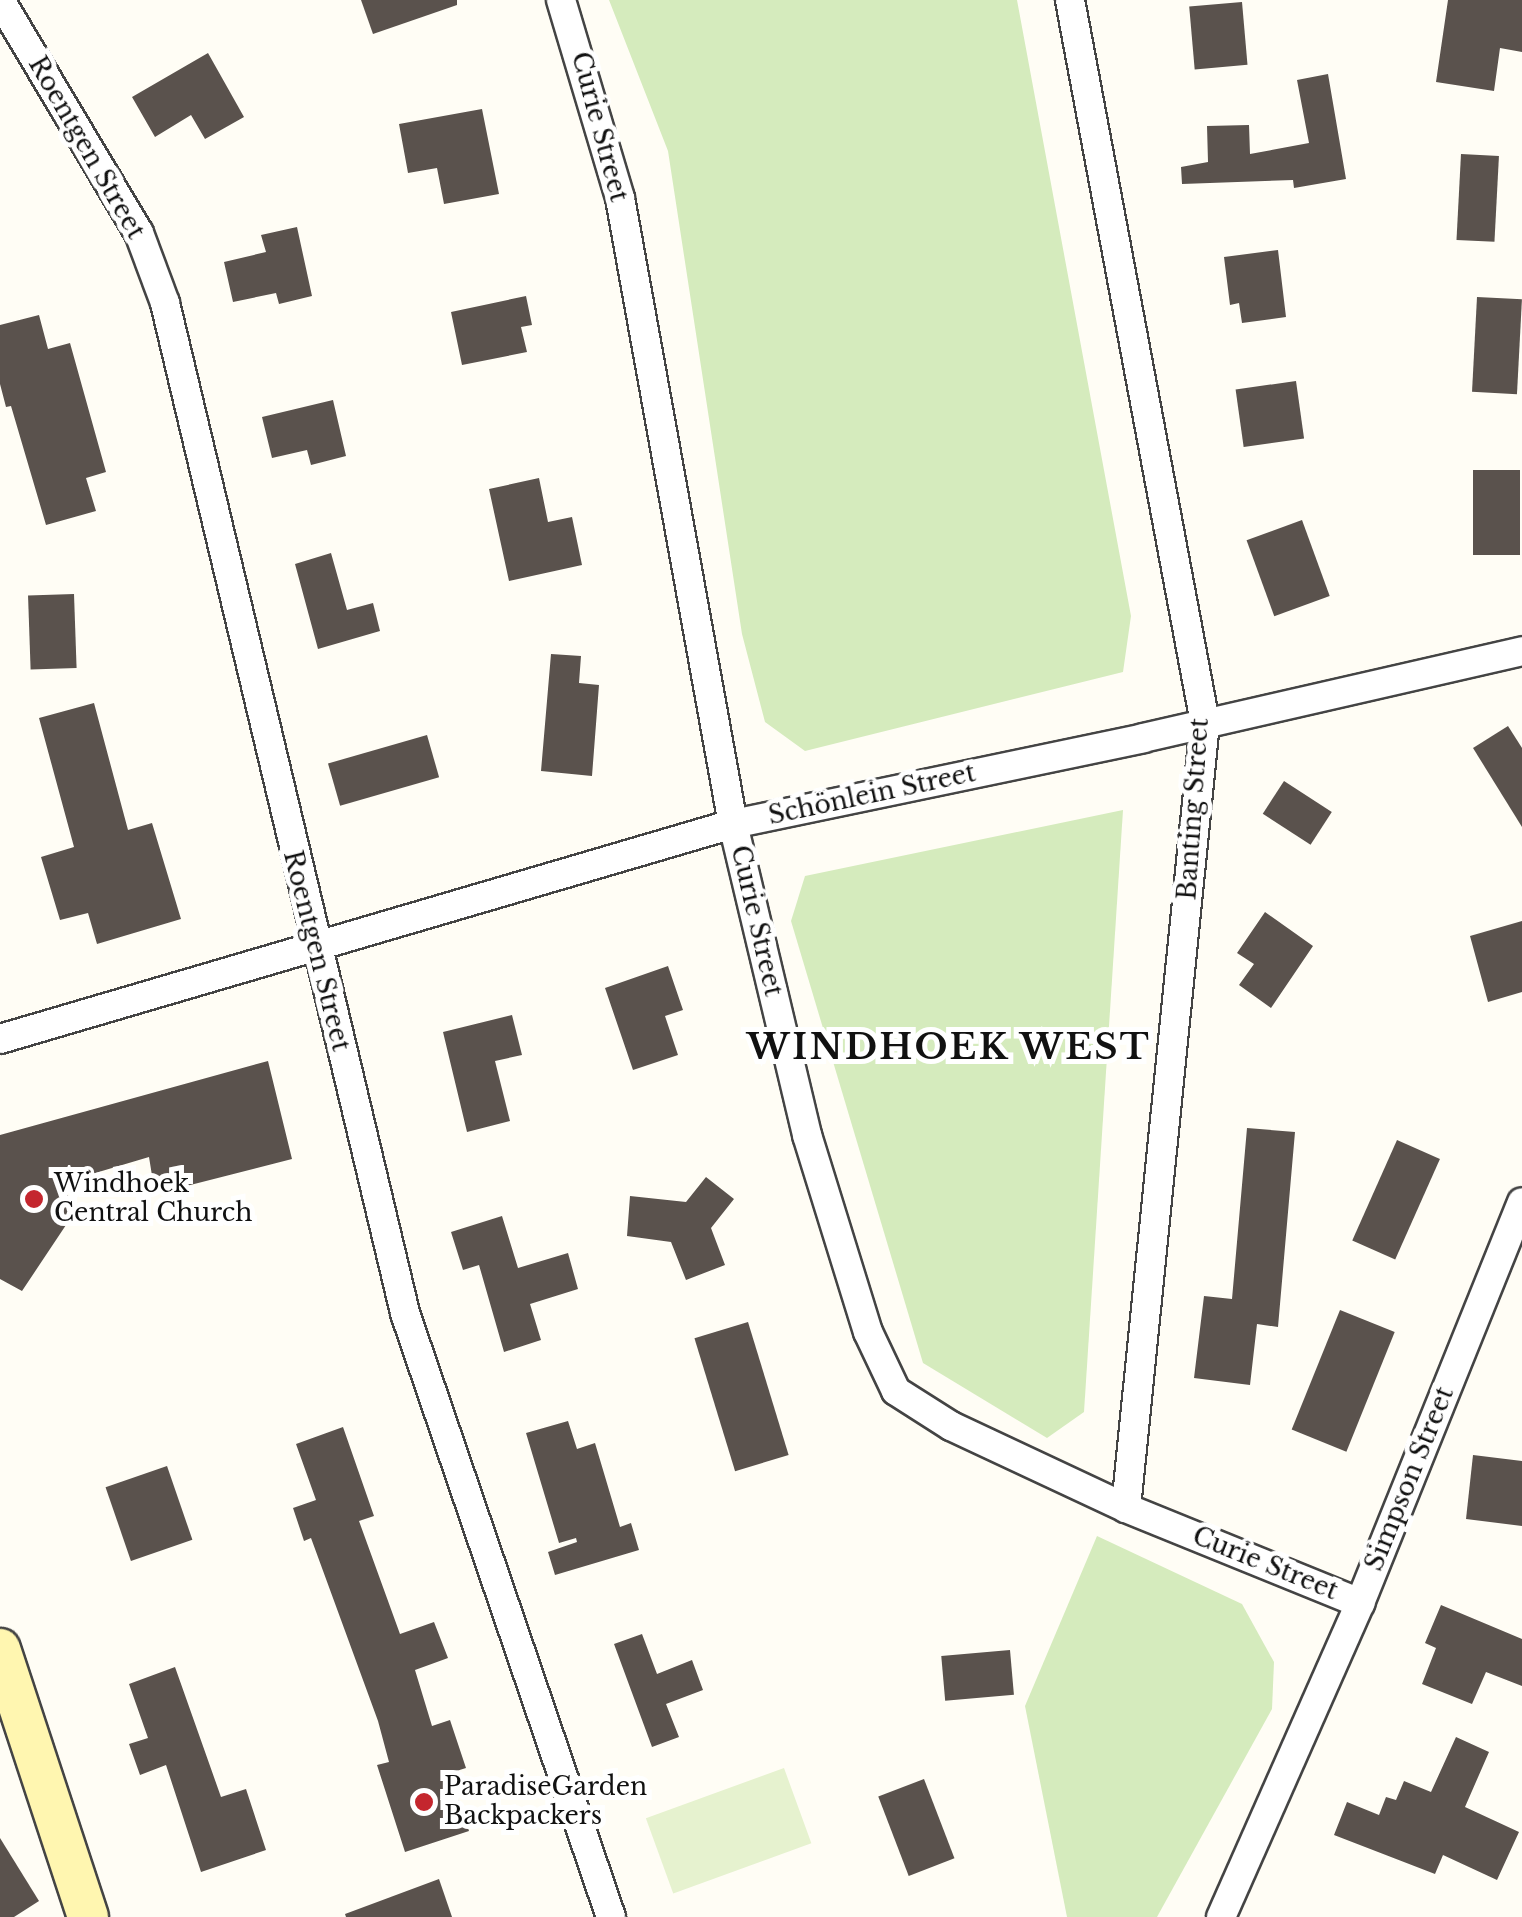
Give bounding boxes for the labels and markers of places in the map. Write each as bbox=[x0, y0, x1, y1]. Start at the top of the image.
place label: Windhoek Central Church bbox=[54, 1170, 252, 1229]
marker: Windhoek Central Church bbox=[23, 1188, 45, 1210]
place label: ParadiseGarden Backpackers bbox=[444, 1773, 647, 1832]
marker: ParadiseGarden Backpackers bbox=[413, 1791, 435, 1813]

